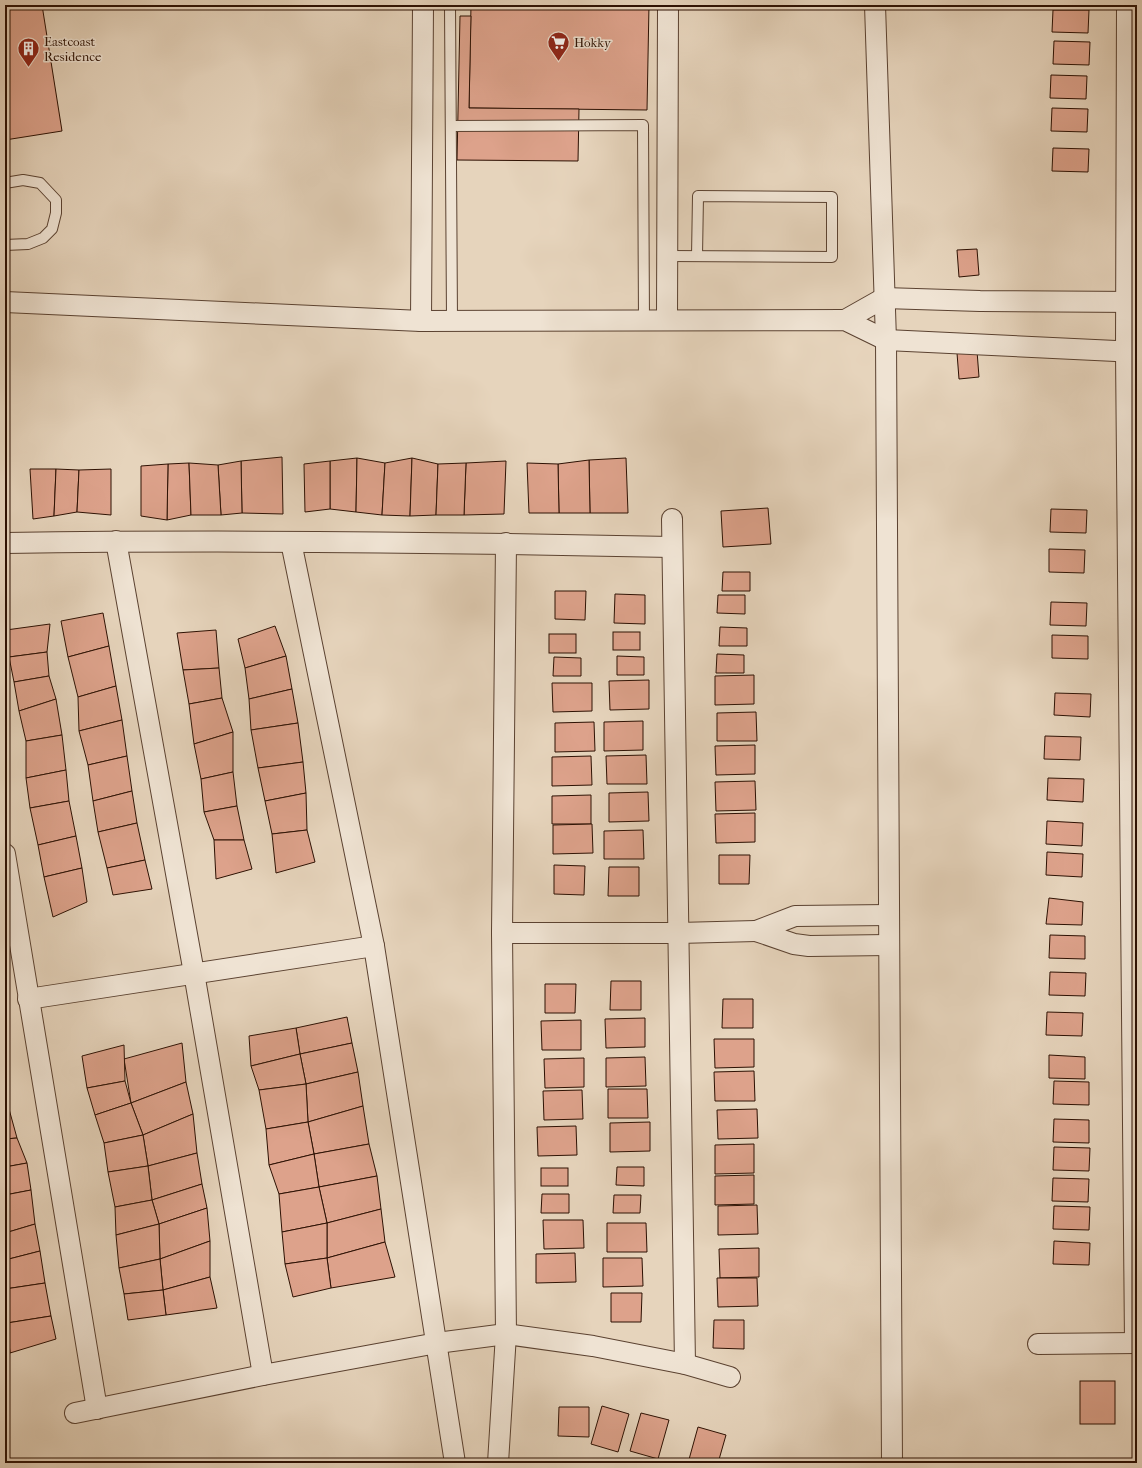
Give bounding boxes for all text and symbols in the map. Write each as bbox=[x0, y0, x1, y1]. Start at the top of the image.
supermarket icon: Hokky bbox=[546, 29, 572, 62]
place label: Eastcoast Residence bbox=[44, 34, 102, 64]
building icon: Eastcoast Residence bbox=[16, 35, 42, 68]
place label: Hokky bbox=[574, 35, 612, 50]

